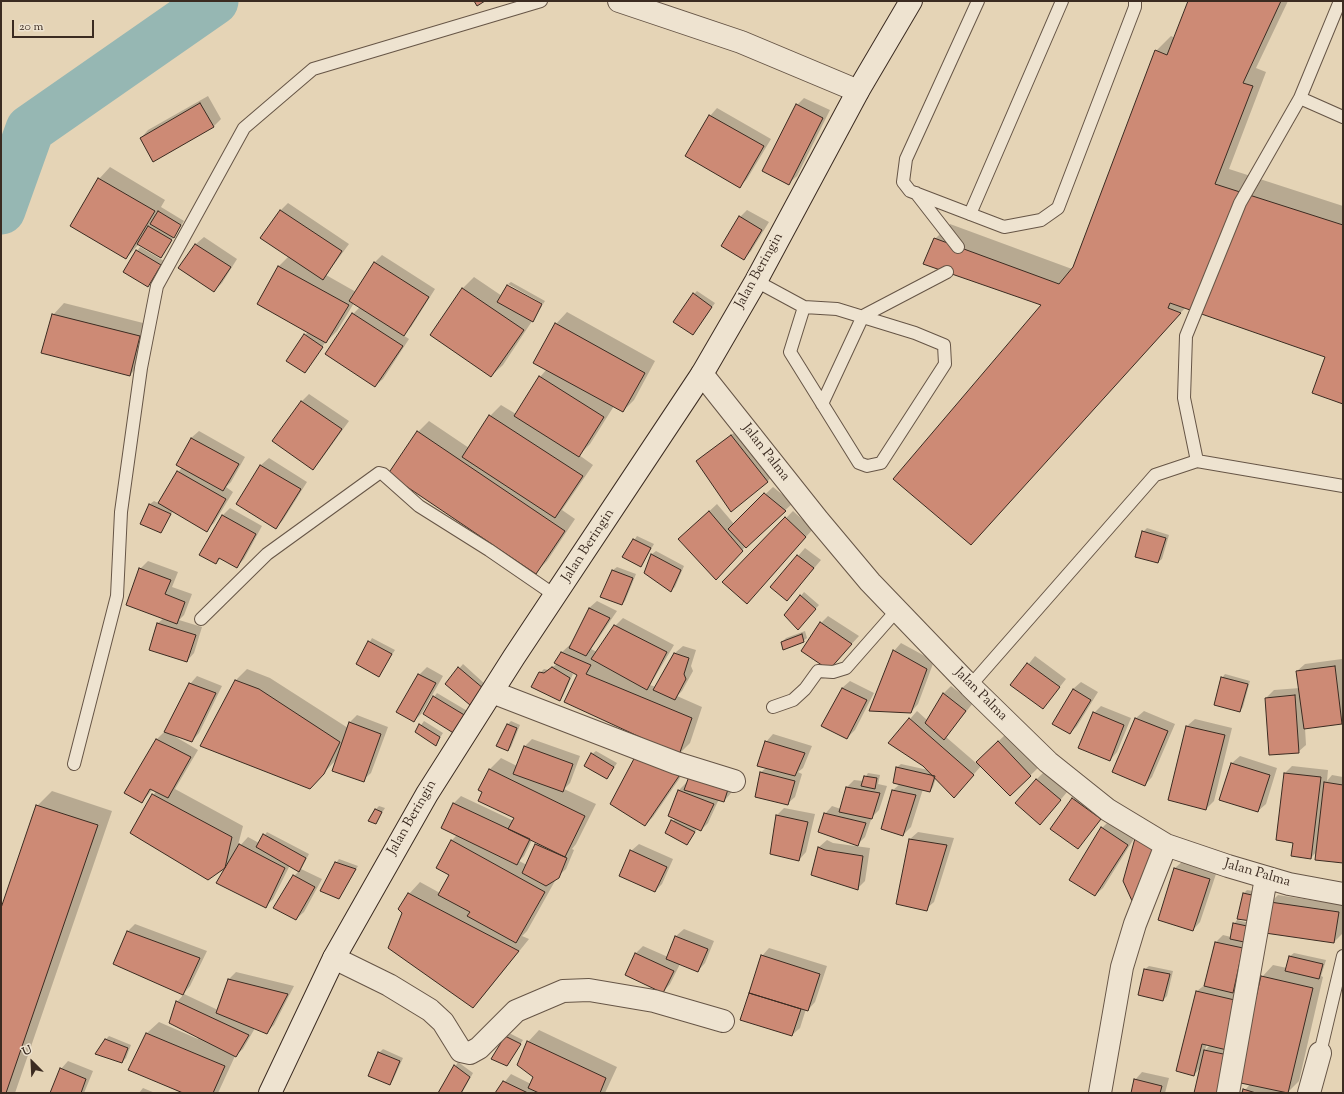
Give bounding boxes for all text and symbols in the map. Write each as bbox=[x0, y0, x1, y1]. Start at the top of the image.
scale bar bbox=[14, 12, 96, 38]
text: 20 m bbox=[19, 18, 43, 36]
street label: Jalan Beringin bbox=[732, 230, 788, 312]
street label: Jalan Palma bbox=[737, 421, 793, 485]
street label: Jalan Beringin bbox=[559, 506, 619, 586]
street label: Jalan Palma bbox=[950, 665, 1010, 725]
street label: Jalan Beringin bbox=[385, 777, 441, 859]
street label: Jalan Palma bbox=[1222, 857, 1292, 891]
north arrow bbox=[12, 1042, 52, 1082]
text: U bbox=[20, 1042, 34, 1060]

